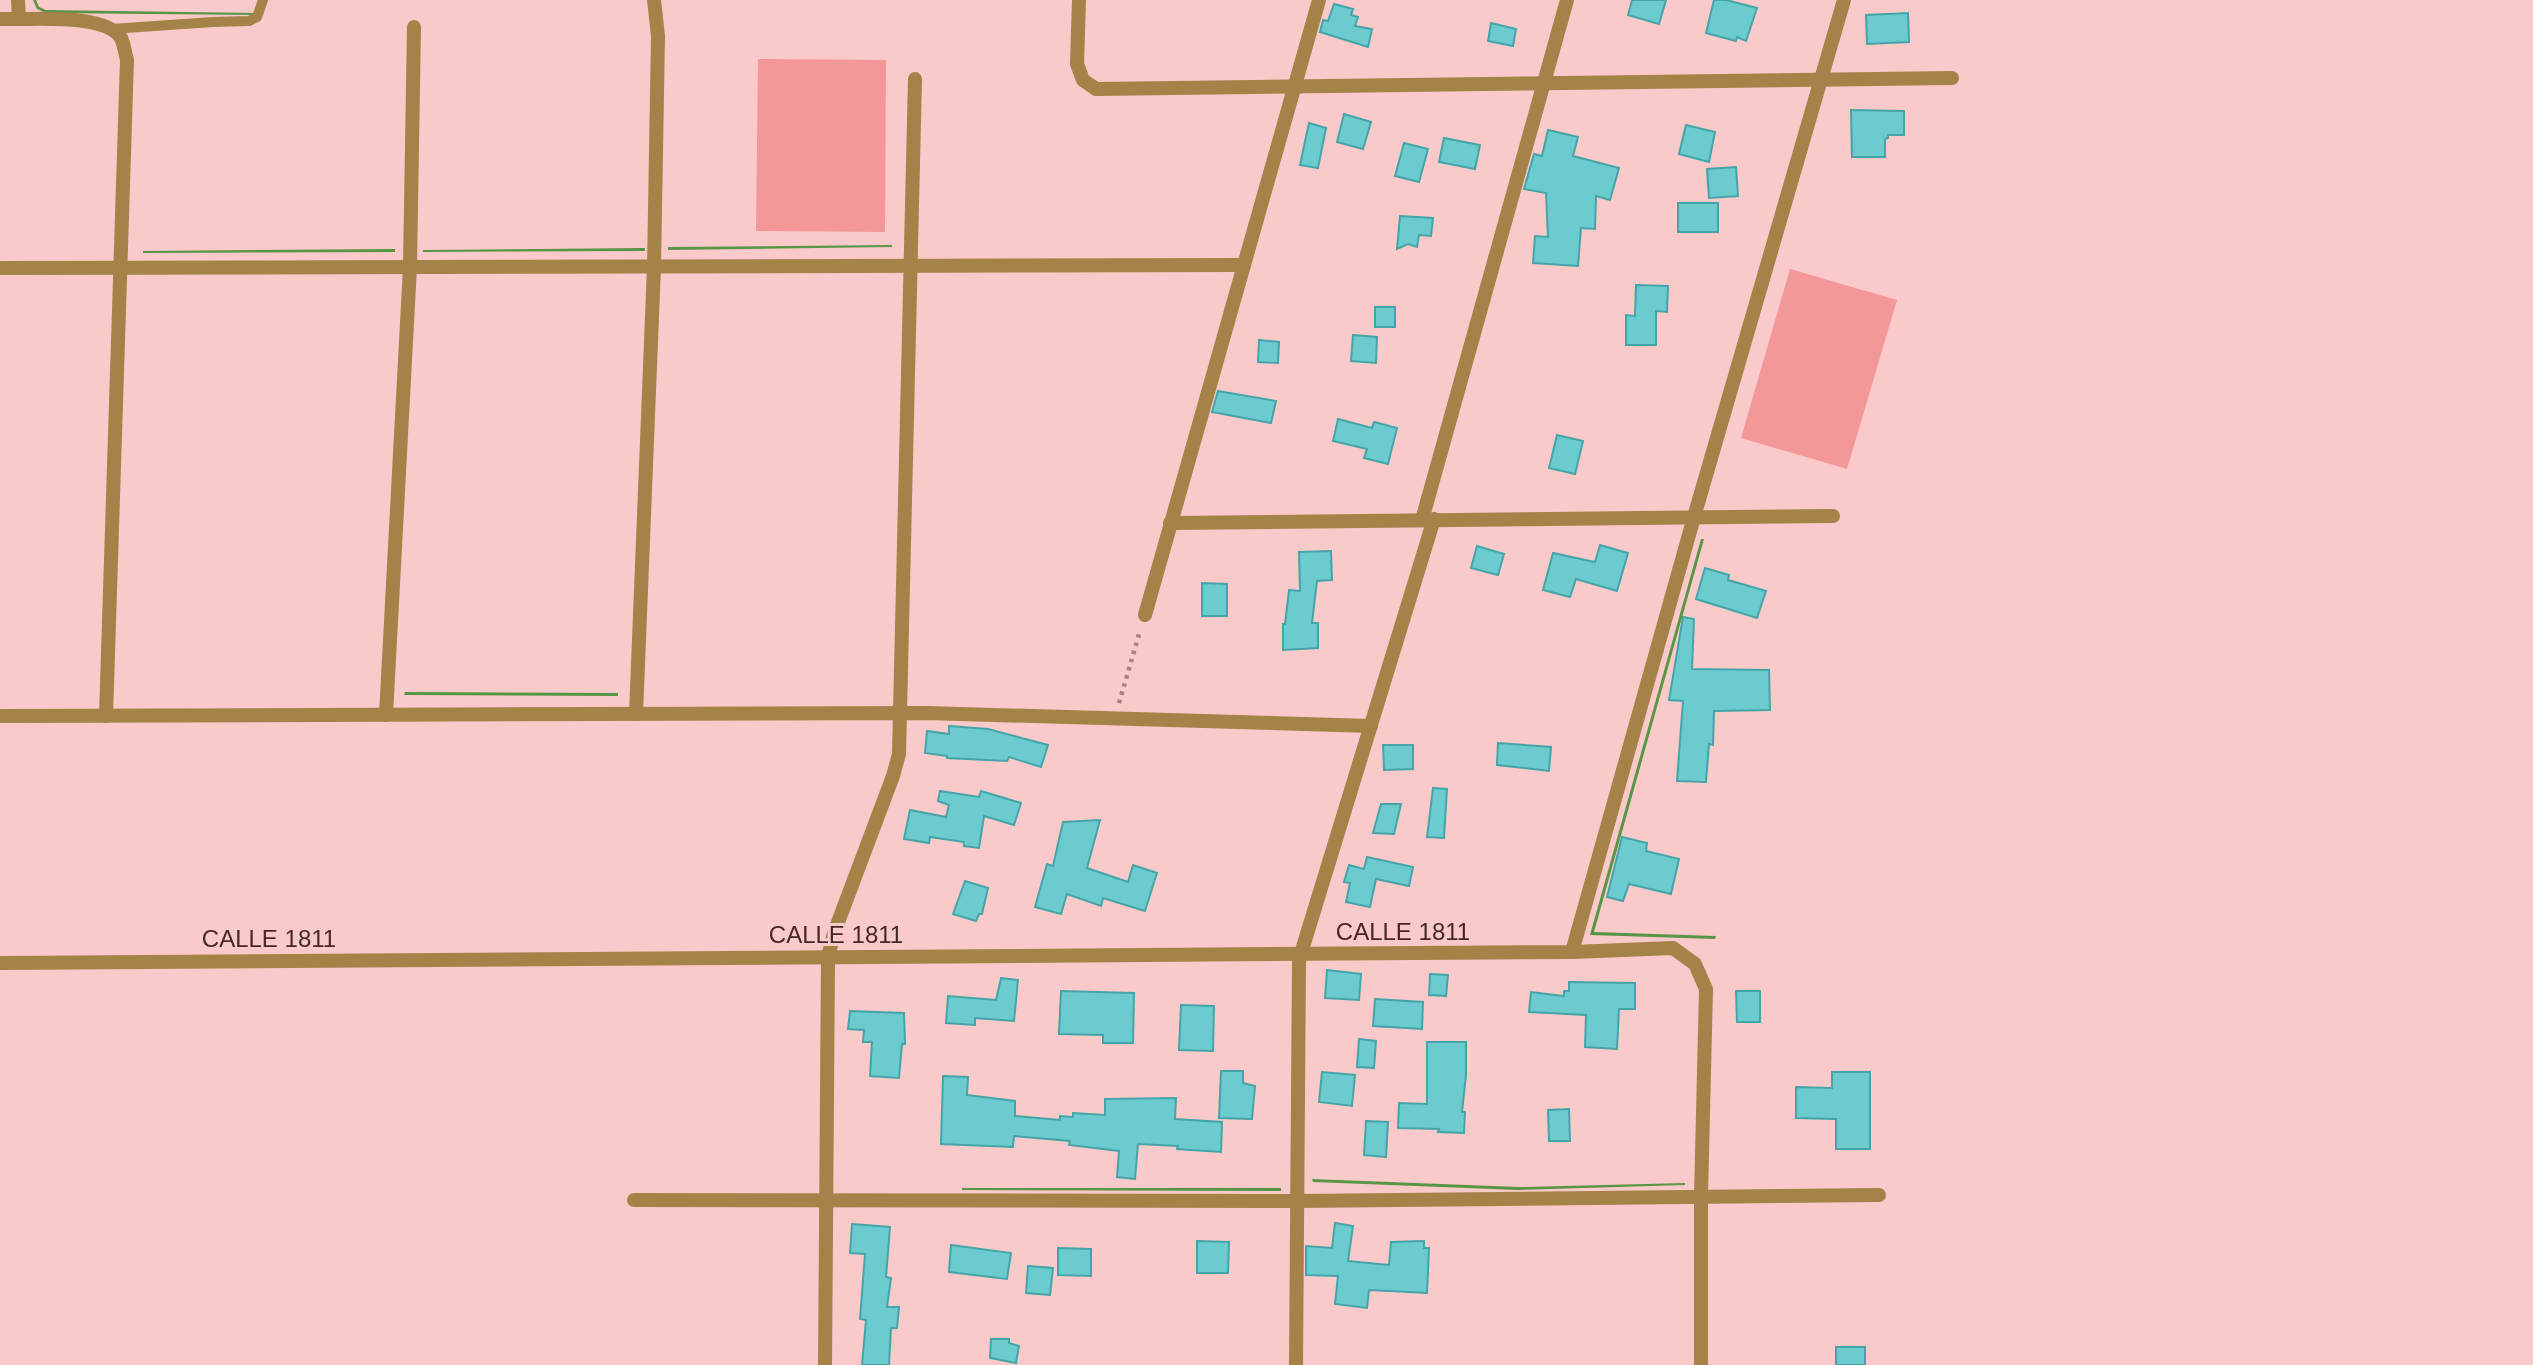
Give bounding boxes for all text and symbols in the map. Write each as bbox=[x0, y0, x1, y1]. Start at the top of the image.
street label: CALLE 1811 bbox=[1336, 918, 1470, 945]
street label: CALLE 1811 bbox=[769, 921, 903, 948]
street label: CALLE 1811 bbox=[202, 925, 336, 952]

